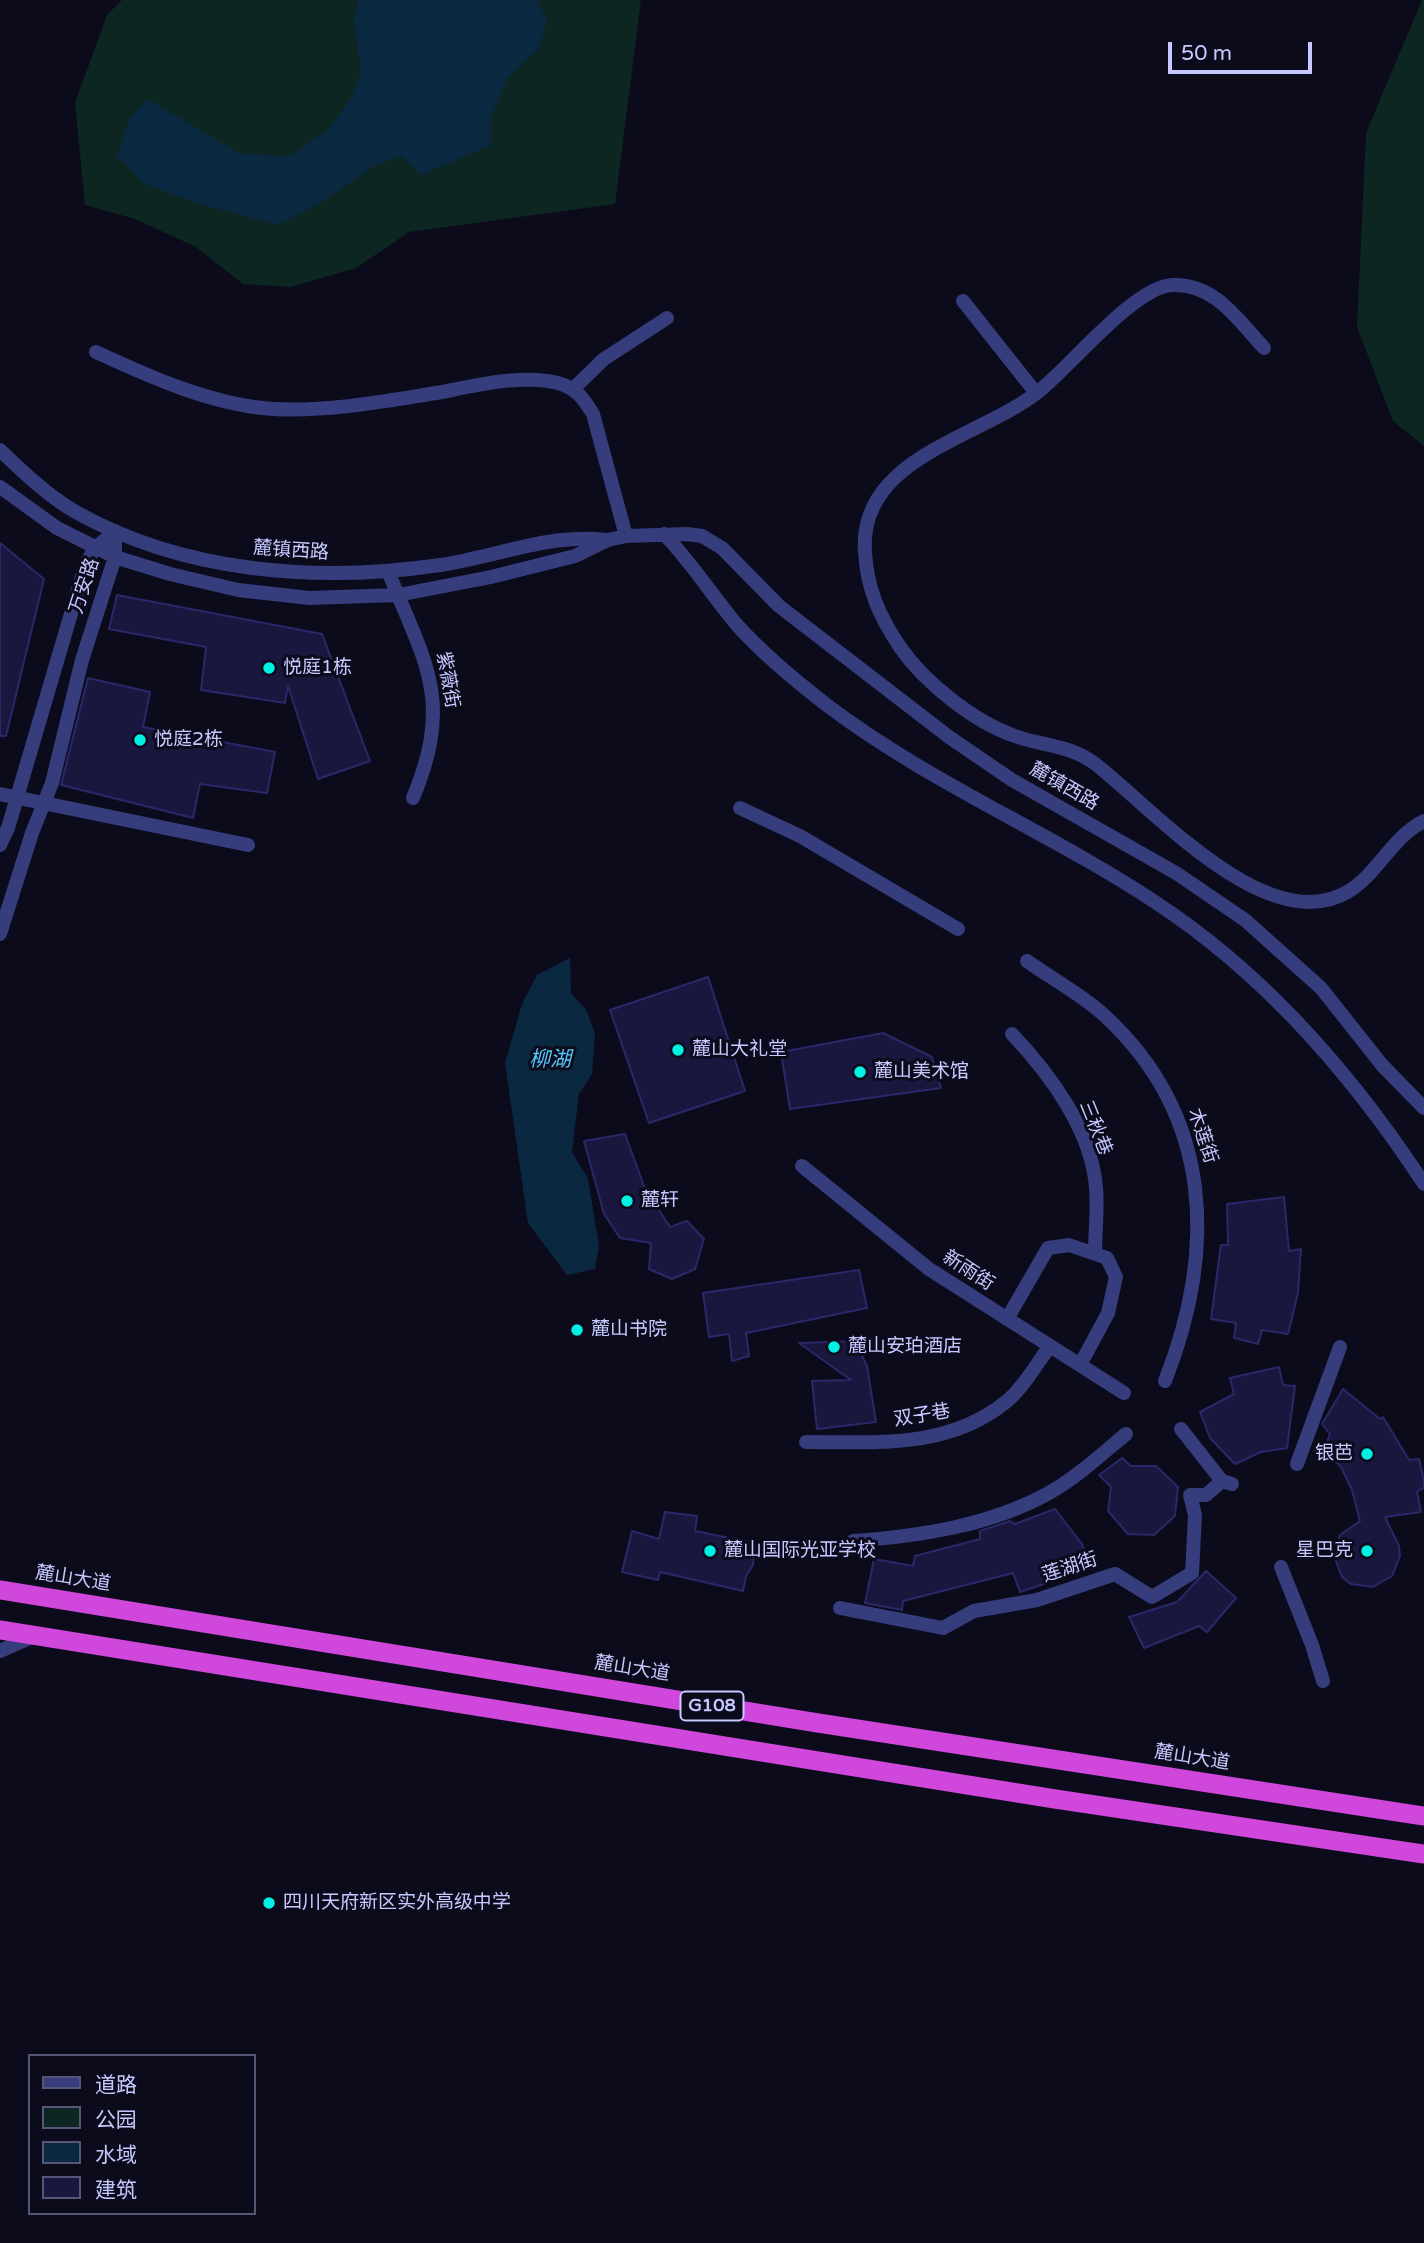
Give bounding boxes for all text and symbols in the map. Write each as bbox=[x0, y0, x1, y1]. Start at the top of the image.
scale bar bbox=[1172, 28, 1316, 72]
text: 50 m bbox=[1181, 41, 1232, 66]
street label: 麓镇西路 bbox=[252, 537, 330, 565]
street label: 万安路 bbox=[65, 555, 105, 617]
street label: 紫薇街 bbox=[431, 650, 463, 710]
place label: 悦庭1栋 bbox=[283, 657, 352, 679]
marker: 悦庭1栋 bbox=[261, 660, 277, 676]
place label: 悦庭2栋 bbox=[154, 729, 223, 751]
marker: 悦庭2栋 bbox=[132, 732, 148, 748]
street label: 麓镇西路 bbox=[1025, 758, 1103, 816]
place label: 麓山大礼堂 bbox=[692, 1039, 787, 1061]
marker: 麓山大礼堂 bbox=[670, 1042, 686, 1058]
water label: 柳湖 bbox=[529, 1047, 571, 1073]
place label: 麓山美术馆 bbox=[874, 1061, 969, 1083]
marker: 麓山美术馆 bbox=[852, 1064, 868, 1080]
street label: 三秋巷 bbox=[1074, 1097, 1116, 1159]
street label: 木莲街 bbox=[1182, 1105, 1222, 1167]
place label: 麓轩 bbox=[641, 1190, 679, 1212]
marker: 麓轩 bbox=[619, 1193, 635, 1209]
street label: 新雨街 bbox=[938, 1246, 998, 1296]
place label: 麓山书院 bbox=[591, 1319, 667, 1341]
marker: 麓山书院 bbox=[569, 1322, 585, 1338]
place label: 麓山安珀酒店 bbox=[848, 1336, 962, 1358]
marker: 麓山安珀酒店 bbox=[826, 1339, 842, 1355]
street label: 双子巷 bbox=[892, 1400, 952, 1432]
place label: 银芭 bbox=[1315, 1443, 1353, 1465]
marker: 银芭 bbox=[1359, 1446, 1375, 1462]
place label: 麓山国际光亚学校 bbox=[724, 1540, 876, 1562]
place label: 星巴克 bbox=[1296, 1540, 1353, 1562]
marker: 麓山国际光亚学校 bbox=[702, 1543, 718, 1559]
marker: 星巴克 bbox=[1359, 1543, 1375, 1559]
street label: 莲湖街 bbox=[1039, 1548, 1101, 1588]
street label: 麓山大道 bbox=[34, 1562, 112, 1596]
street label: 麓山大道 bbox=[593, 1652, 671, 1686]
road number: G108 bbox=[680, 1692, 744, 1721]
street label: 麓山大道 bbox=[1153, 1741, 1231, 1775]
place label: 四川天府新区实外高级中学 bbox=[283, 1892, 511, 1914]
marker: 四川天府新区实外高级中学 bbox=[261, 1895, 277, 1911]
legend bbox=[28, 2054, 256, 2215]
text: 道路 bbox=[95, 2073, 137, 2098]
text: 公园 bbox=[95, 2108, 137, 2133]
text: 水域 bbox=[95, 2143, 137, 2168]
text: 建筑 bbox=[95, 2178, 137, 2203]

